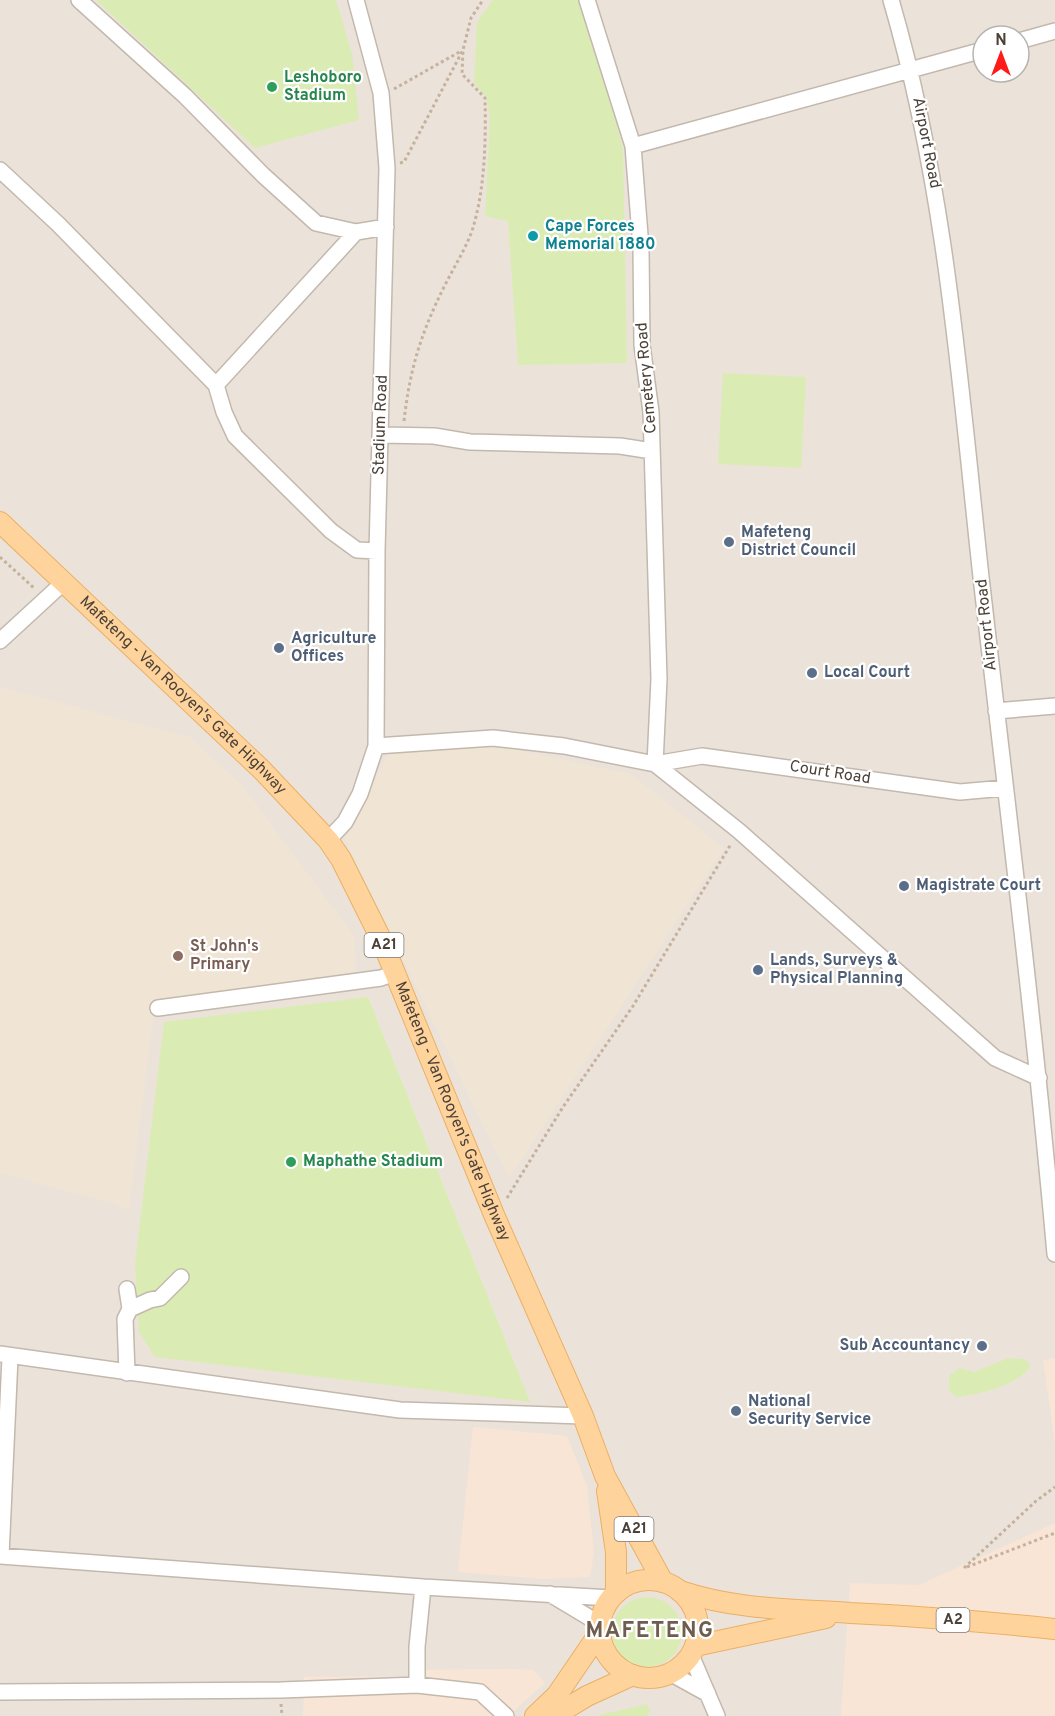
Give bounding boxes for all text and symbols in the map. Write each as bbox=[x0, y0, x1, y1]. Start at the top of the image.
north arrow bbox=[971, 24, 1031, 84]
text: N bbox=[995, 31, 1007, 51]
place label: Leshoboro Stadium bbox=[284, 68, 362, 106]
marker: Leshoboro Stadium bbox=[265, 80, 279, 94]
street label: Airport Road bbox=[907, 96, 945, 190]
place label: Cape Forces Memorial 1880 bbox=[545, 217, 655, 255]
marker: Cape Forces Memorial 1880 bbox=[526, 229, 540, 243]
street label: Cemetery Road bbox=[632, 321, 662, 435]
street label: Stadium Road bbox=[369, 374, 393, 476]
place label: Mafeteng District Council bbox=[741, 523, 856, 561]
marker: Mafeteng District Council bbox=[722, 535, 736, 549]
street label: Airport Road bbox=[972, 578, 1002, 672]
street label: Mafeteng - Van Rooyen's Gate Highway bbox=[75, 592, 290, 799]
place label: Agriculture Offices bbox=[291, 629, 377, 667]
marker: Agriculture Offices bbox=[272, 641, 286, 655]
place label: Local Court bbox=[824, 663, 910, 683]
marker: Local Court bbox=[805, 666, 819, 680]
street label: Court Road bbox=[788, 757, 872, 789]
place label: Magistrate Court bbox=[916, 876, 1041, 896]
marker: Magistrate Court bbox=[897, 879, 911, 893]
road number: A21 bbox=[364, 933, 404, 957]
place label: St John's Primary bbox=[190, 937, 259, 975]
marker: St John's Primary bbox=[171, 949, 185, 963]
place label: Lands, Surveys & Physical Planning bbox=[770, 951, 903, 989]
marker: Lands, Surveys & Physical Planning bbox=[751, 963, 765, 977]
street label: Mafeteng - Van Rooyen's Gate Highway bbox=[390, 979, 515, 1245]
place label: Maphathe Stadium bbox=[303, 1152, 443, 1172]
marker: Maphathe Stadium bbox=[284, 1155, 298, 1169]
place label: Sub Accountancy bbox=[839, 1336, 970, 1356]
marker: Sub Accountancy bbox=[975, 1339, 989, 1353]
place label: National Security Service bbox=[748, 1392, 871, 1430]
marker: National Security Service bbox=[729, 1404, 743, 1418]
road number: A21 bbox=[614, 1517, 654, 1541]
road number: A2 bbox=[936, 1608, 970, 1632]
district label: MAFETENG bbox=[585, 1618, 715, 1645]

